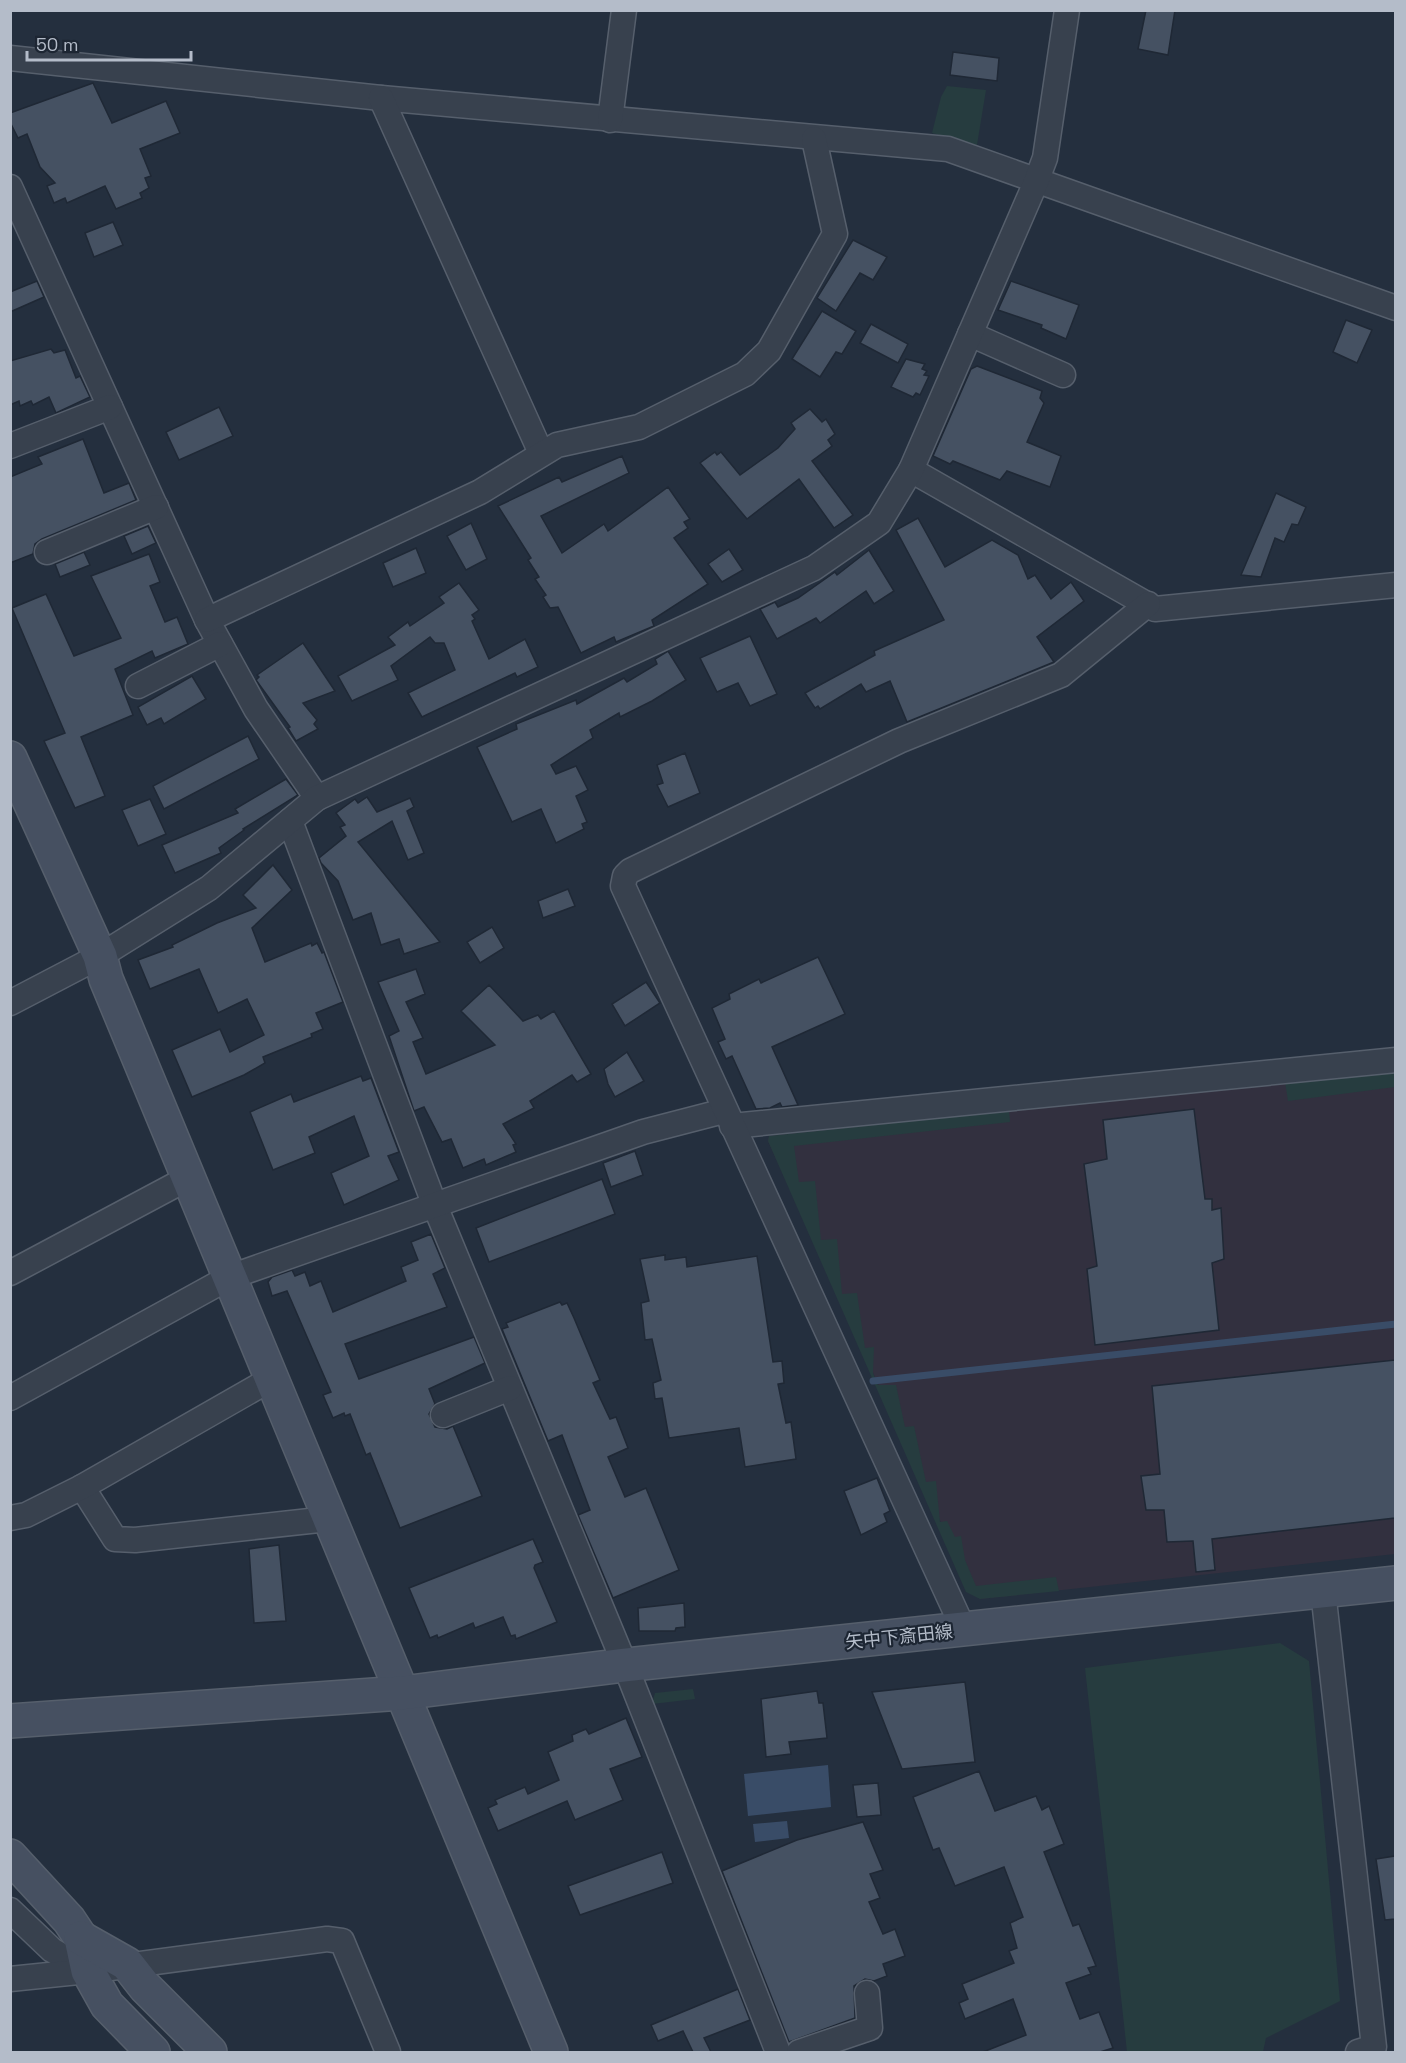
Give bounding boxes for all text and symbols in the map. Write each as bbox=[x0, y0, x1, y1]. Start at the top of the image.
scale bar bbox=[27, 24, 190, 62]
text: 50 m bbox=[36, 33, 78, 56]
street label: 矢中下斎田線 bbox=[844, 1619, 954, 1654]

